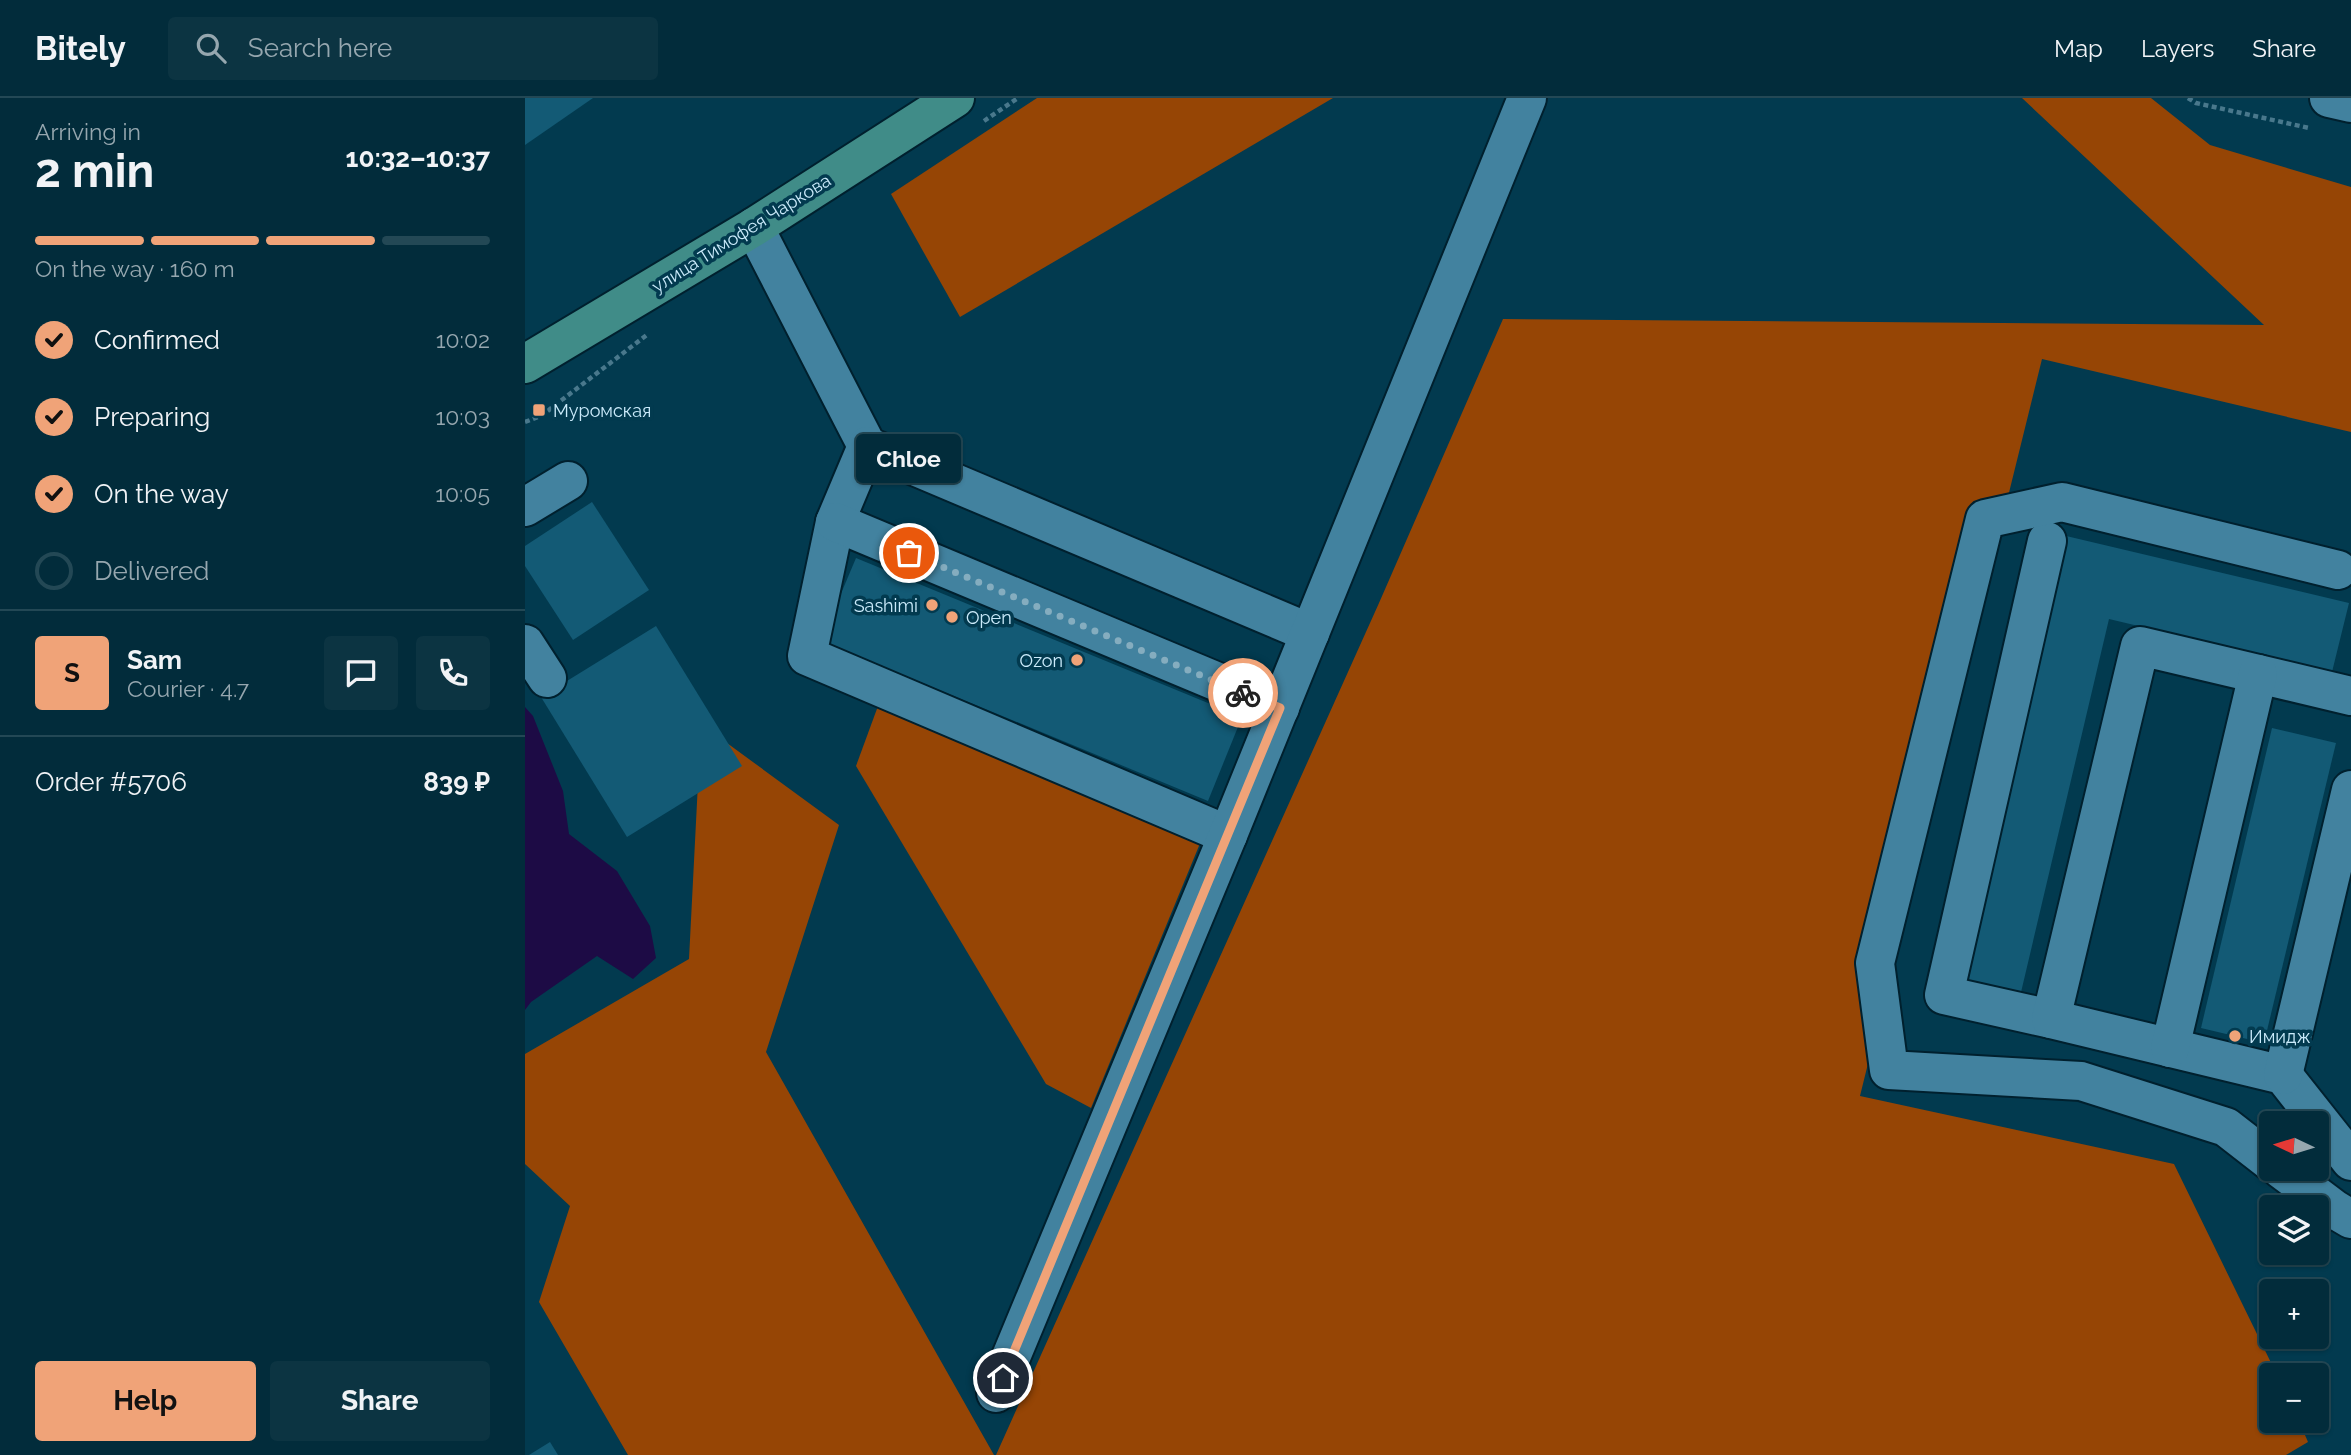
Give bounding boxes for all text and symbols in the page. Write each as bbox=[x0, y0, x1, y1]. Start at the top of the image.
search box bbox=[168, 17, 658, 80]
text: Bitely bbox=[35, 29, 126, 68]
icon: search bbox=[192, 29, 230, 67]
text: Search here bbox=[248, 33, 392, 63]
text: Map bbox=[2054, 34, 2103, 63]
text: Layers bbox=[2141, 34, 2214, 63]
text: Share bbox=[2252, 34, 2316, 63]
text: Arriving in bbox=[35, 118, 141, 145]
text: 10:32–10:37 bbox=[346, 143, 490, 173]
text: 2 min bbox=[35, 144, 154, 198]
street label: улица Тимофея Чаркова bbox=[648, 169, 834, 297]
text: On the way · 160 m bbox=[35, 255, 235, 282]
icon: check bbox=[35, 321, 73, 359]
text: Confirmed bbox=[94, 325, 220, 355]
text: 10:02 bbox=[436, 326, 490, 353]
icon: check bbox=[35, 398, 73, 436]
place label: Муромская bbox=[553, 400, 651, 421]
text: Preparing bbox=[94, 402, 210, 432]
marker: Муромская bbox=[531, 402, 547, 418]
text: 10:03 bbox=[435, 403, 490, 430]
callout: Chloe bbox=[857, 434, 961, 483]
text: Chloe bbox=[876, 445, 941, 472]
icon: check bbox=[35, 475, 73, 513]
text: On the way bbox=[94, 479, 229, 509]
text: 10:05 bbox=[435, 480, 490, 507]
pin bbox=[879, 523, 939, 583]
icon: bag bbox=[890, 534, 928, 572]
text: Delivered bbox=[94, 556, 209, 586]
place label: Sashimi bbox=[854, 595, 918, 616]
marker: Sashimi bbox=[924, 597, 940, 613]
place label: Open bbox=[966, 607, 1012, 628]
marker: Open bbox=[944, 609, 960, 625]
button: chat bbox=[324, 636, 398, 710]
button: phone bbox=[416, 636, 490, 710]
text: Sam bbox=[127, 645, 182, 675]
place label: Ozon bbox=[1020, 650, 1063, 671]
marker: Ozon bbox=[1069, 652, 1085, 668]
text: S bbox=[64, 658, 80, 688]
courier bbox=[1208, 658, 1278, 728]
icon: bike bbox=[1224, 674, 1262, 712]
text: Courier · 4.7 bbox=[127, 675, 249, 702]
text: Order #5706 bbox=[35, 767, 187, 797]
text: 839 ₽ bbox=[423, 767, 490, 797]
place label: Имидж bbox=[2249, 1026, 2311, 1047]
marker: Имидж bbox=[2227, 1028, 2243, 1044]
north arrow bbox=[2259, 1111, 2329, 1181]
map controls bbox=[2259, 1111, 2329, 1433]
button: layers bbox=[2259, 1195, 2329, 1265]
button: + bbox=[2259, 1279, 2329, 1349]
pin bbox=[973, 1348, 1033, 1408]
icon: home bbox=[984, 1359, 1022, 1397]
button: Help bbox=[35, 1361, 256, 1441]
button: Share bbox=[270, 1361, 490, 1441]
button: − bbox=[2259, 1363, 2329, 1433]

